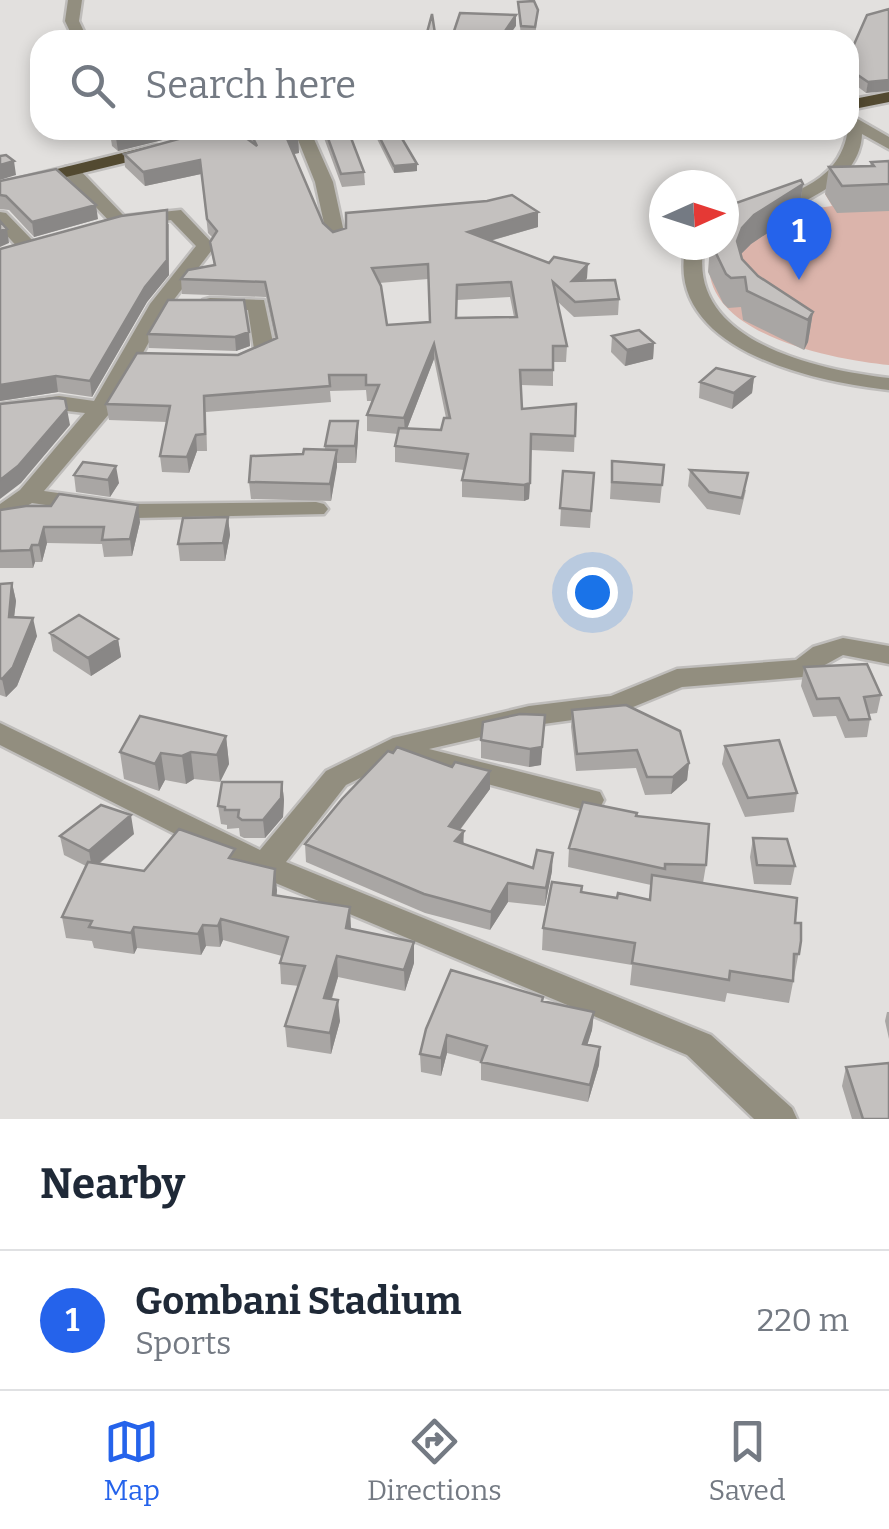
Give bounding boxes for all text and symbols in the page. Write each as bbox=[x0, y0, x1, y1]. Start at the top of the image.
search box bbox=[30, 30, 859, 140]
icon: search bbox=[65, 58, 120, 113]
text: Search here bbox=[145, 62, 356, 108]
north arrow bbox=[649, 170, 739, 260]
pin: 1 bbox=[766, 198, 832, 280]
your location bbox=[567, 567, 618, 618]
text: Nearby bbox=[40, 1159, 185, 1209]
text: Gombani Stadium bbox=[135, 1278, 461, 1324]
text: 1 bbox=[66, 1301, 79, 1339]
text: 220 m bbox=[757, 1301, 849, 1339]
text: Sports bbox=[135, 1324, 231, 1362]
tab: Map bbox=[103, 1414, 160, 1507]
tab: Directions bbox=[367, 1414, 502, 1507]
tab: Saved bbox=[709, 1414, 786, 1507]

